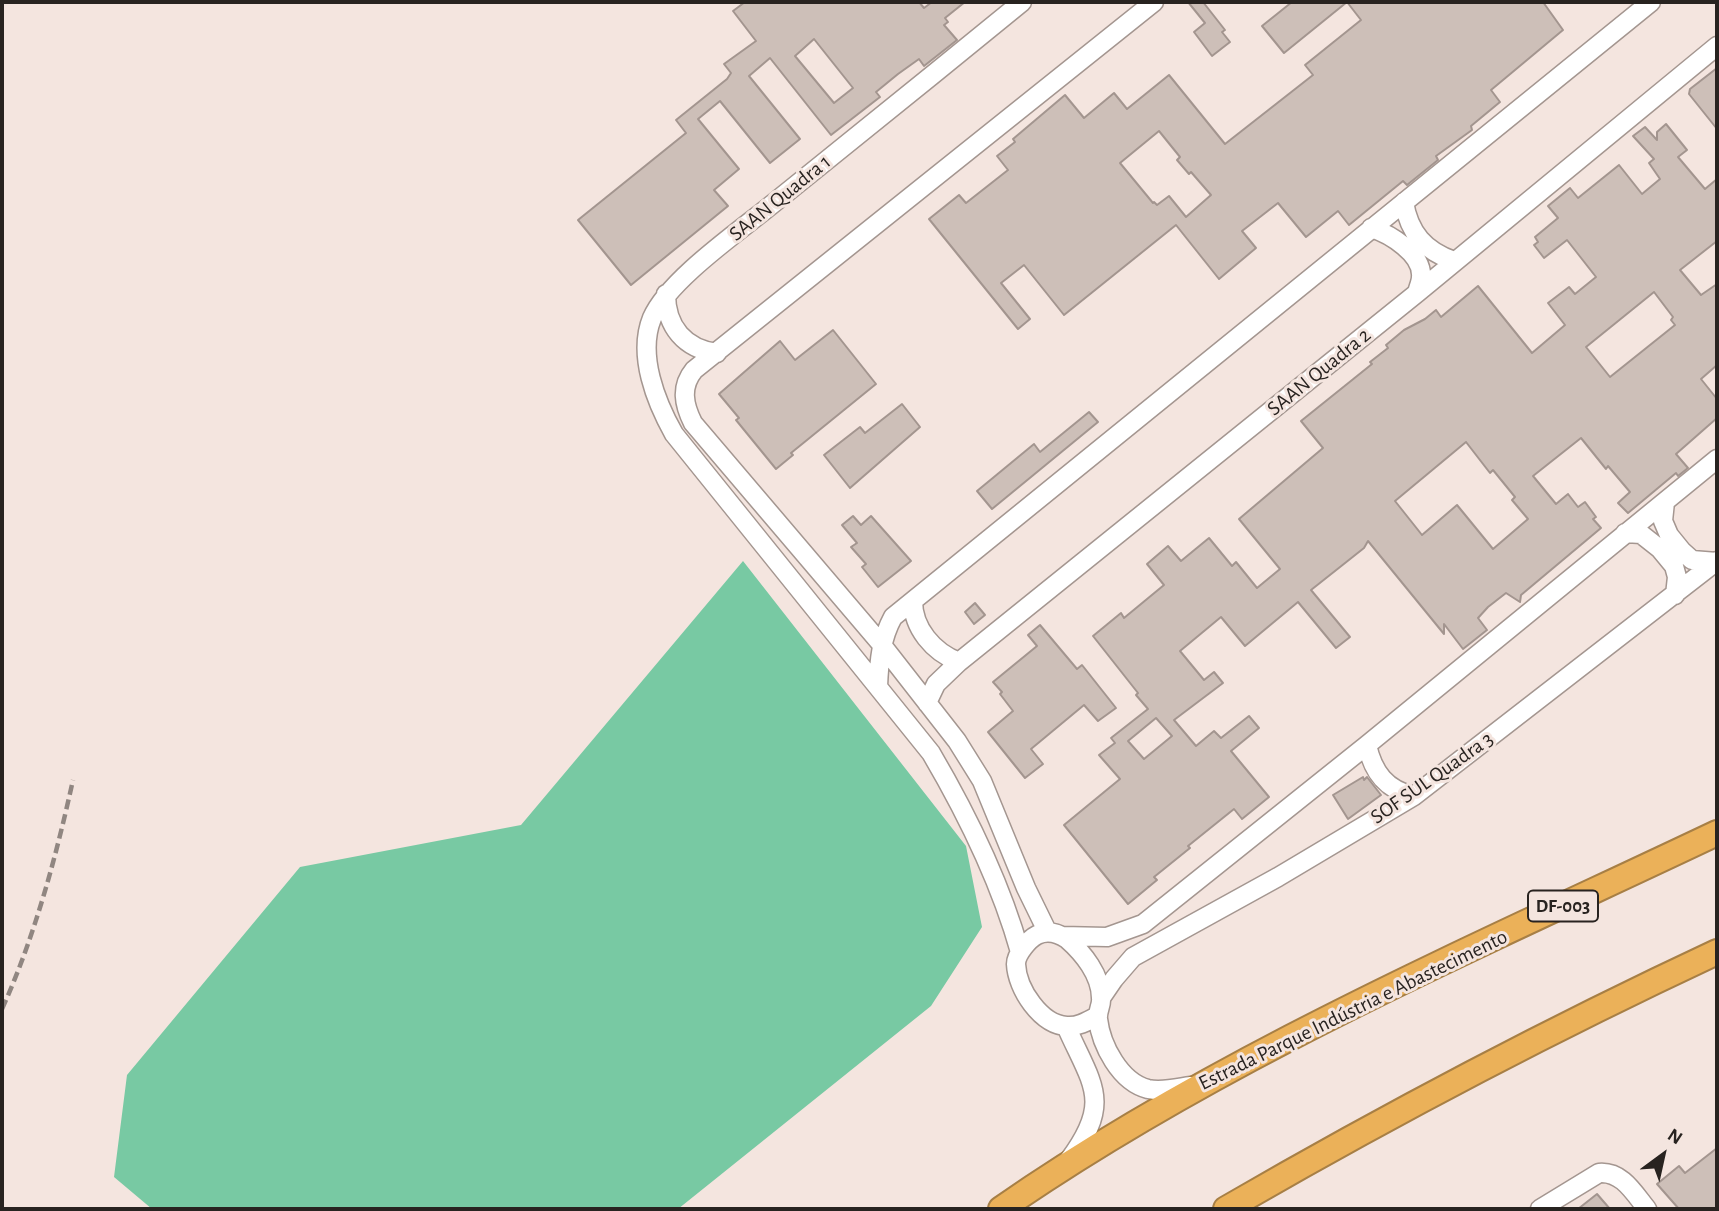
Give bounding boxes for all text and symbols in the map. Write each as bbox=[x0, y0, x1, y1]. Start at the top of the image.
street label: SAAN Quadra 1 bbox=[724, 149, 836, 247]
street label: SAAN Quadra 2 bbox=[1262, 323, 1376, 421]
street label: SOF SUL Quadra 3 bbox=[1366, 726, 1498, 830]
road number: DF-003 bbox=[1528, 890, 1598, 922]
street label: Estrada Parque Indústria e Abastecimento bbox=[1195, 924, 1511, 1096]
north arrow bbox=[1628, 1120, 1698, 1190]
text: N bbox=[1664, 1125, 1685, 1149]

